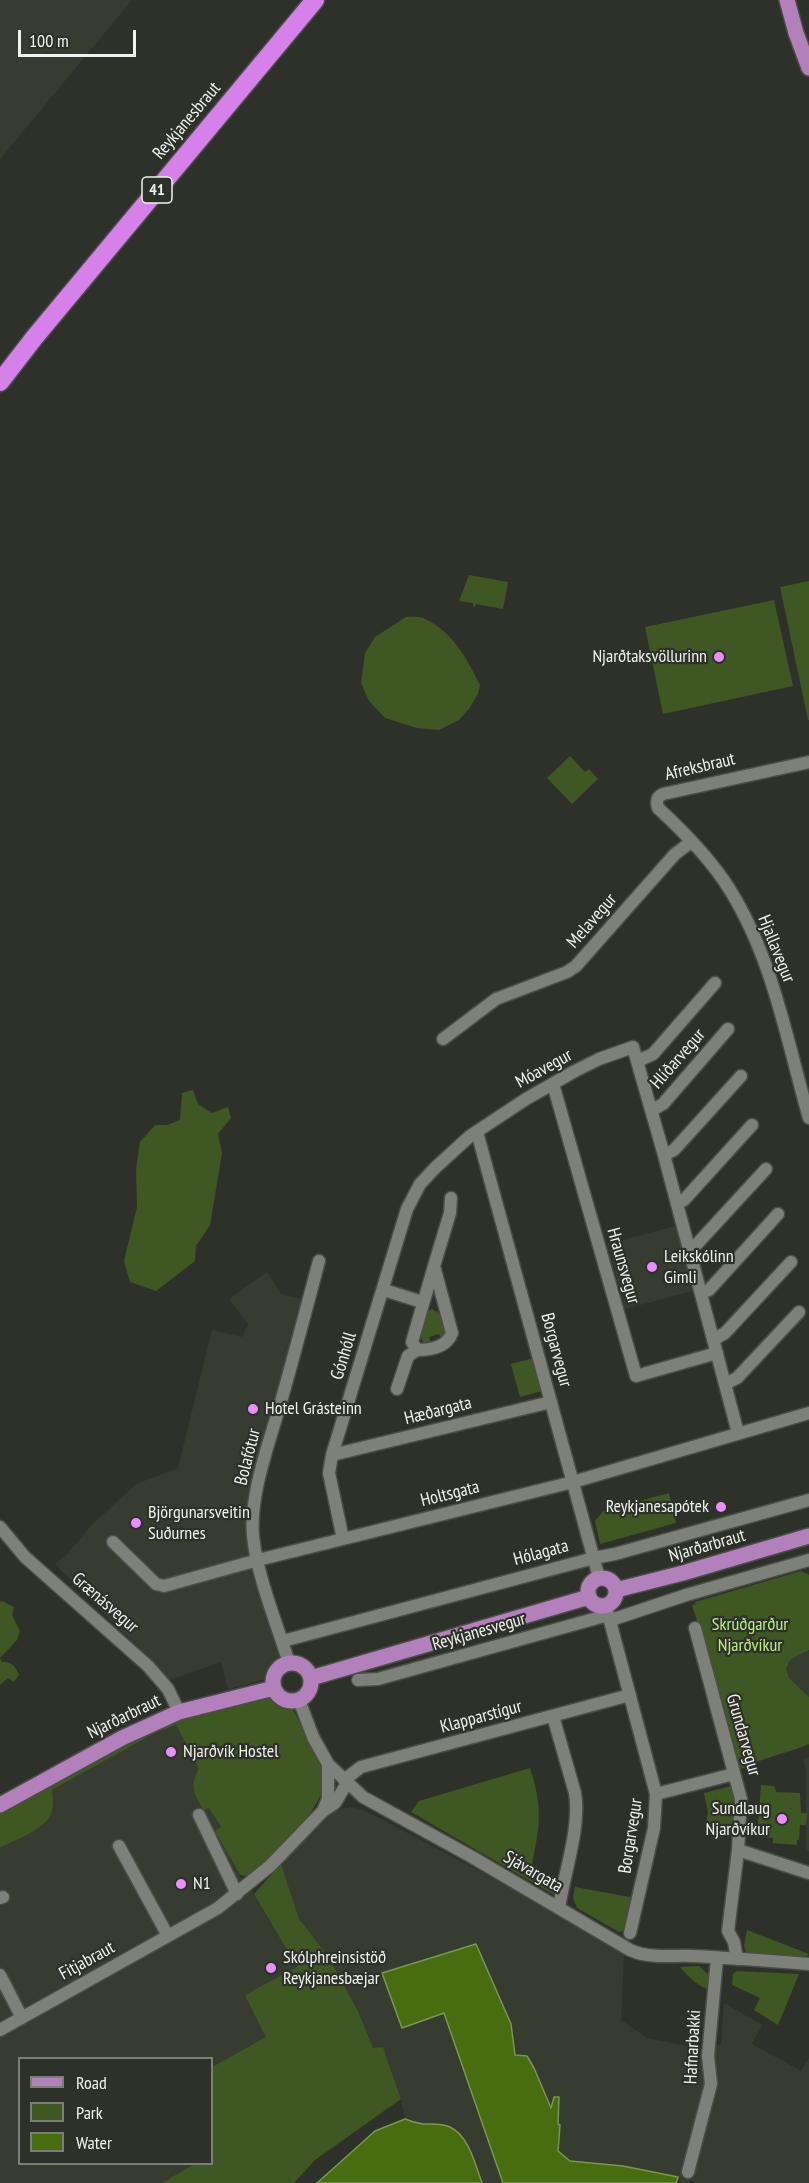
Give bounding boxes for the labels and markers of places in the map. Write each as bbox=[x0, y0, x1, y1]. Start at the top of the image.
place label: Njarðtaksvöllurinn bbox=[592, 646, 707, 668]
marker: Njarðtaksvöllurinn bbox=[712, 650, 726, 664]
place label: Leikskólinn Gimli bbox=[664, 1246, 734, 1288]
marker: Leikskólinn Gimli bbox=[645, 1260, 659, 1274]
place label: Hotel Grásteinn bbox=[265, 1398, 362, 1420]
marker: Hotel Grásteinn bbox=[246, 1402, 260, 1416]
place label: Reykjanesapótek bbox=[606, 1496, 709, 1518]
marker: Reykjanesapótek bbox=[714, 1500, 728, 1514]
place label: Björgunarsveitin Suðurnes bbox=[148, 1502, 250, 1544]
marker: Björgunarsveitin Suðurnes bbox=[129, 1516, 143, 1530]
place label: Njarðvík Hostel bbox=[183, 1741, 278, 1763]
marker: Njarðvík Hostel bbox=[164, 1745, 178, 1759]
place label: Sundlaug Njarðvíkur bbox=[706, 1798, 770, 1840]
marker: Sundlaug Njarðvíkur bbox=[775, 1812, 789, 1826]
place label: N1 bbox=[193, 1873, 211, 1895]
marker: N1 bbox=[174, 1877, 188, 1891]
place label: Skólphreinsistöð Reykjanesbæjar bbox=[283, 1947, 386, 1990]
marker: Skólphreinsistöð Reykjanesbæjar bbox=[264, 1961, 278, 1975]

